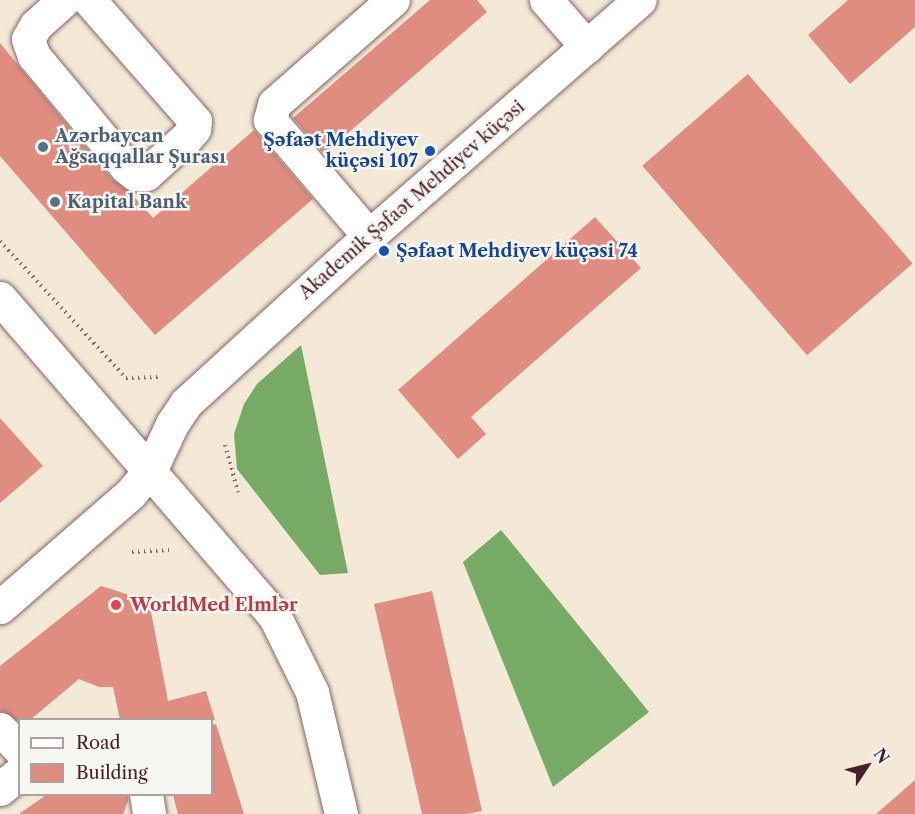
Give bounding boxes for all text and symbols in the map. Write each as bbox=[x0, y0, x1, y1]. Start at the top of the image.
street label: Akademik Şəfaət Mehdiyev küçəsi bbox=[294, 96, 530, 304]
place label: Azərbaycan Ağsaqqallar Şurası bbox=[55, 126, 226, 168]
place label: Şəfaət Mehdiyev küçəsi 107 bbox=[263, 130, 418, 172]
marker: Azərbaycan Ağsaqqallar Şurası bbox=[36, 140, 50, 154]
marker: Şəfaət Mehdiyev küçəsi 107 bbox=[423, 144, 437, 158]
place label: Kapital Bank bbox=[67, 191, 187, 213]
marker: Kapital Bank bbox=[48, 195, 62, 209]
place label: Şəfaət Mehdiyev küçəsi 74 bbox=[396, 240, 638, 262]
marker: Şəfaət Mehdiyev küçəsi 74 bbox=[377, 244, 391, 258]
place label: WorldMed Elmlər bbox=[130, 594, 298, 616]
marker: WorldMed Elmlər bbox=[107, 596, 125, 614]
legend bbox=[18, 718, 213, 796]
text: Road bbox=[76, 732, 121, 754]
north arrow bbox=[837, 736, 897, 796]
text: N bbox=[870, 744, 894, 767]
text: Building bbox=[76, 762, 148, 784]

